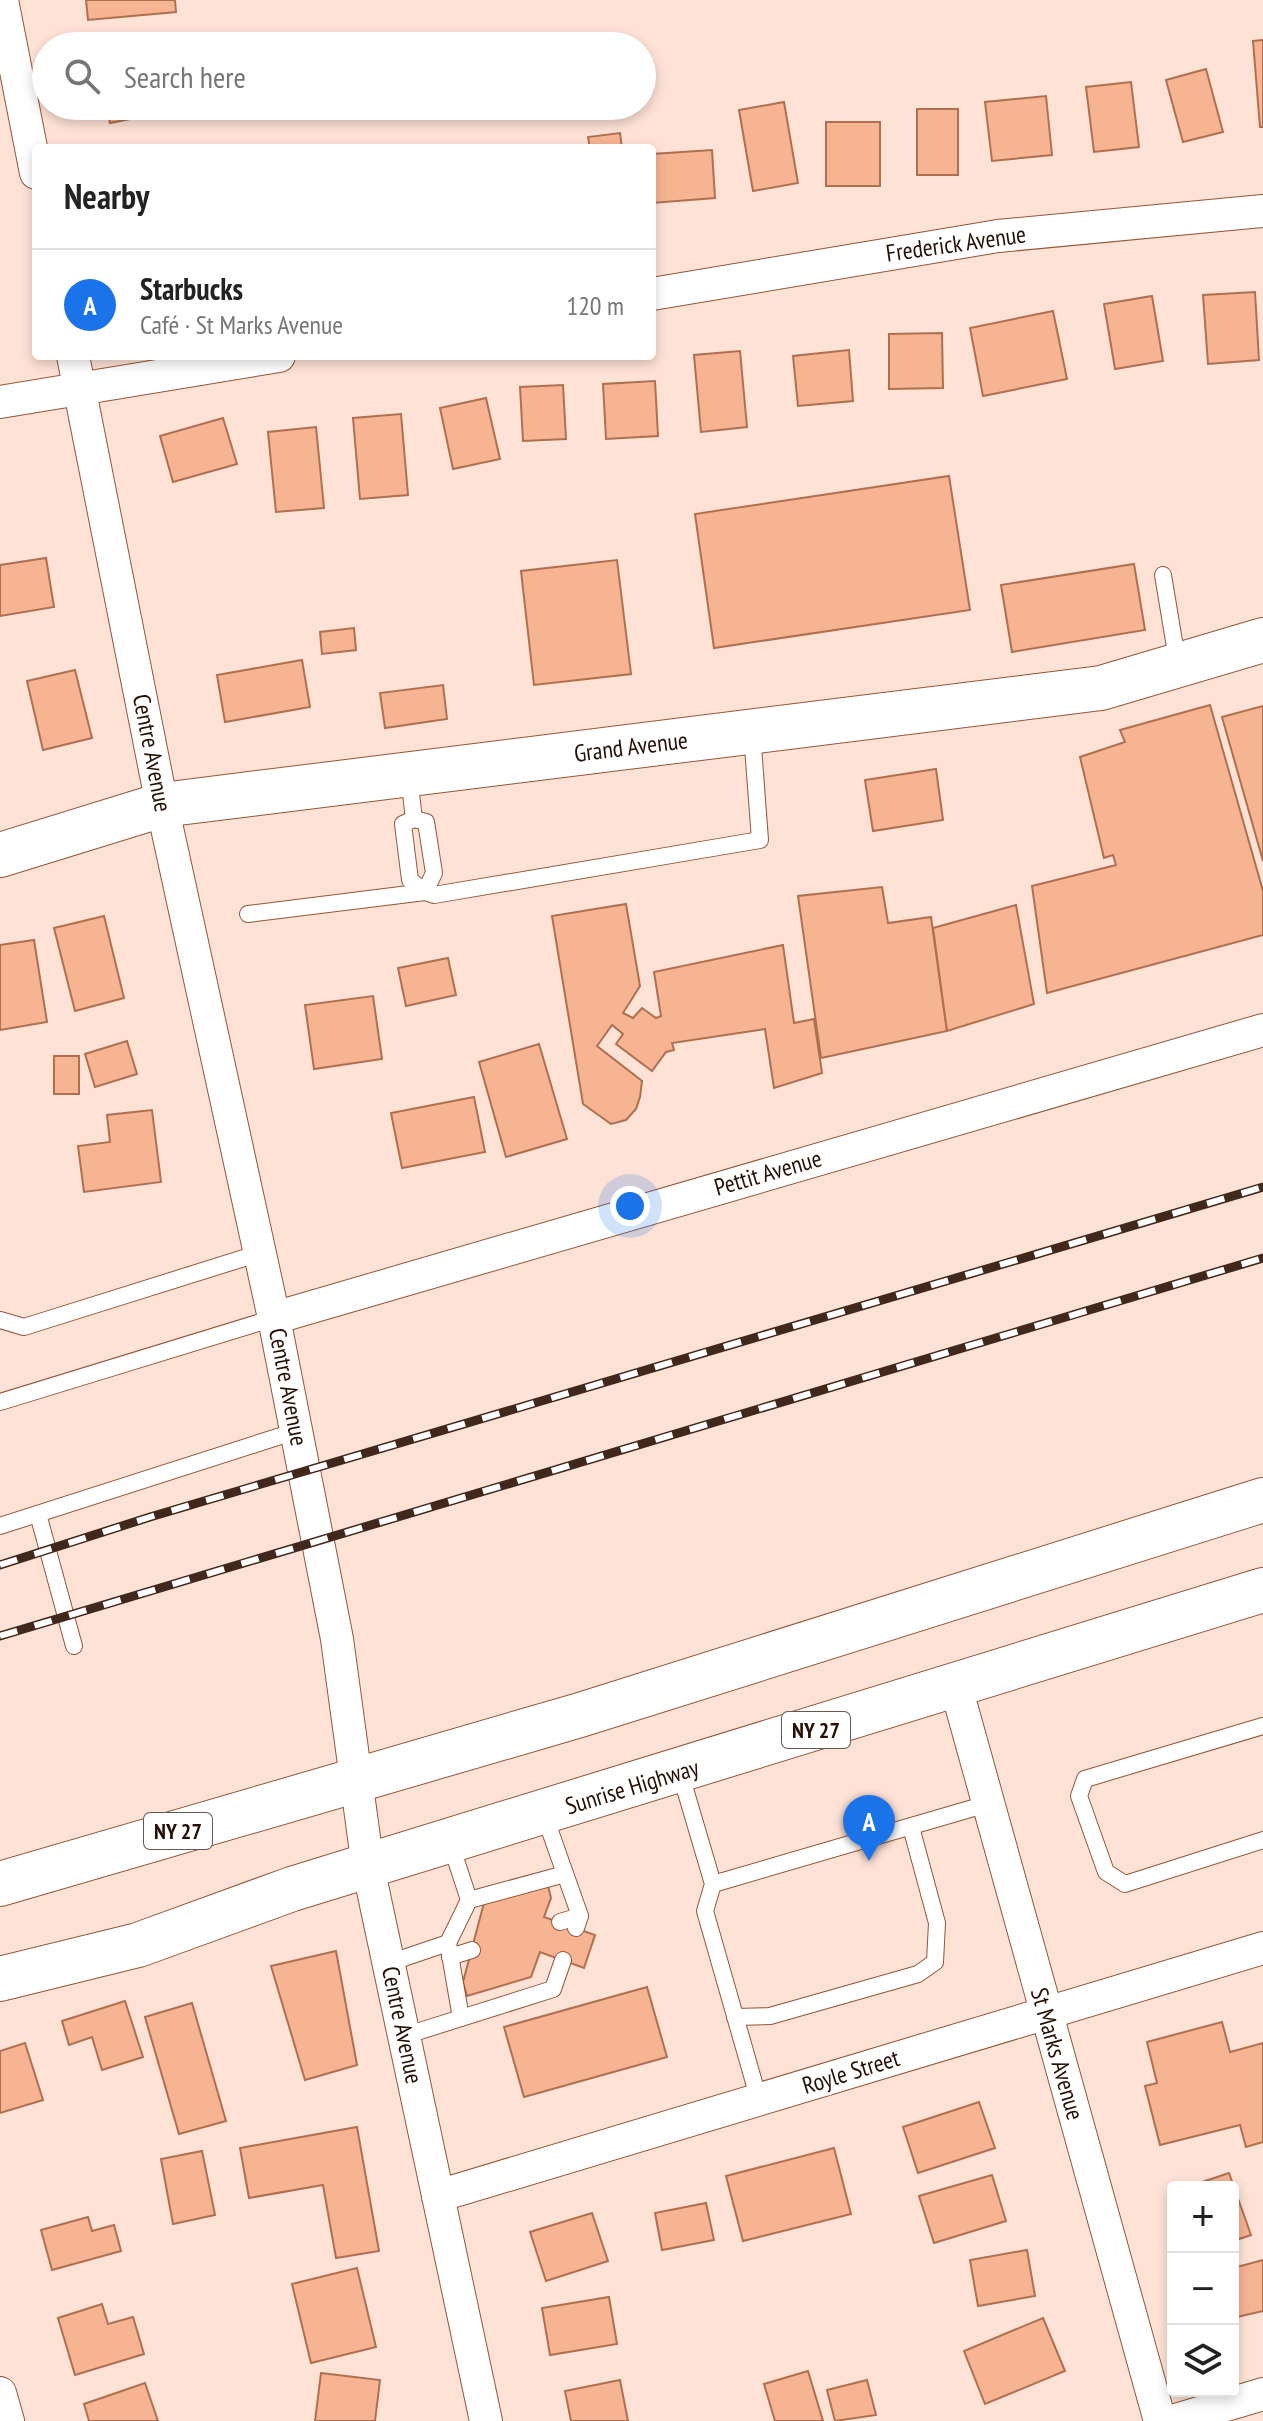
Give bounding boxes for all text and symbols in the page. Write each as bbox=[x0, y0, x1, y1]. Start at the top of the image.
search box bbox=[32, 32, 656, 120]
icon: search bbox=[60, 54, 104, 98]
text: Search here bbox=[124, 57, 246, 96]
text: Nearby bbox=[64, 174, 149, 218]
street label: Frederick Avenue bbox=[884, 218, 1028, 269]
text: Starbucks bbox=[140, 269, 243, 308]
text: A bbox=[83, 289, 97, 322]
text: 120 m bbox=[566, 289, 624, 322]
text: Café · St Marks Avenue bbox=[140, 308, 343, 341]
street label: Centre Avenue bbox=[126, 692, 179, 814]
street label: Grand Avenue bbox=[572, 724, 689, 769]
street label: Pettit Avenue bbox=[711, 1142, 825, 1203]
your location bbox=[610, 1186, 650, 1226]
street label: Centre Avenue bbox=[262, 1326, 315, 1448]
road number: NY 27 bbox=[782, 1712, 850, 1748]
street label: Sunrise Highway bbox=[561, 1752, 702, 1822]
pin: A bbox=[843, 1795, 895, 1861]
road number: NY 27 bbox=[144, 1813, 212, 1849]
street label: Centre Avenue bbox=[375, 1963, 430, 2086]
street label: St Marks Avenue bbox=[1024, 1984, 1091, 2123]
street label: Royle Street bbox=[798, 2042, 904, 2101]
map controls bbox=[1167, 2181, 1239, 2397]
button: + bbox=[1167, 2181, 1239, 2253]
button: − bbox=[1167, 2253, 1239, 2325]
button: layers bbox=[1167, 2325, 1239, 2397]

